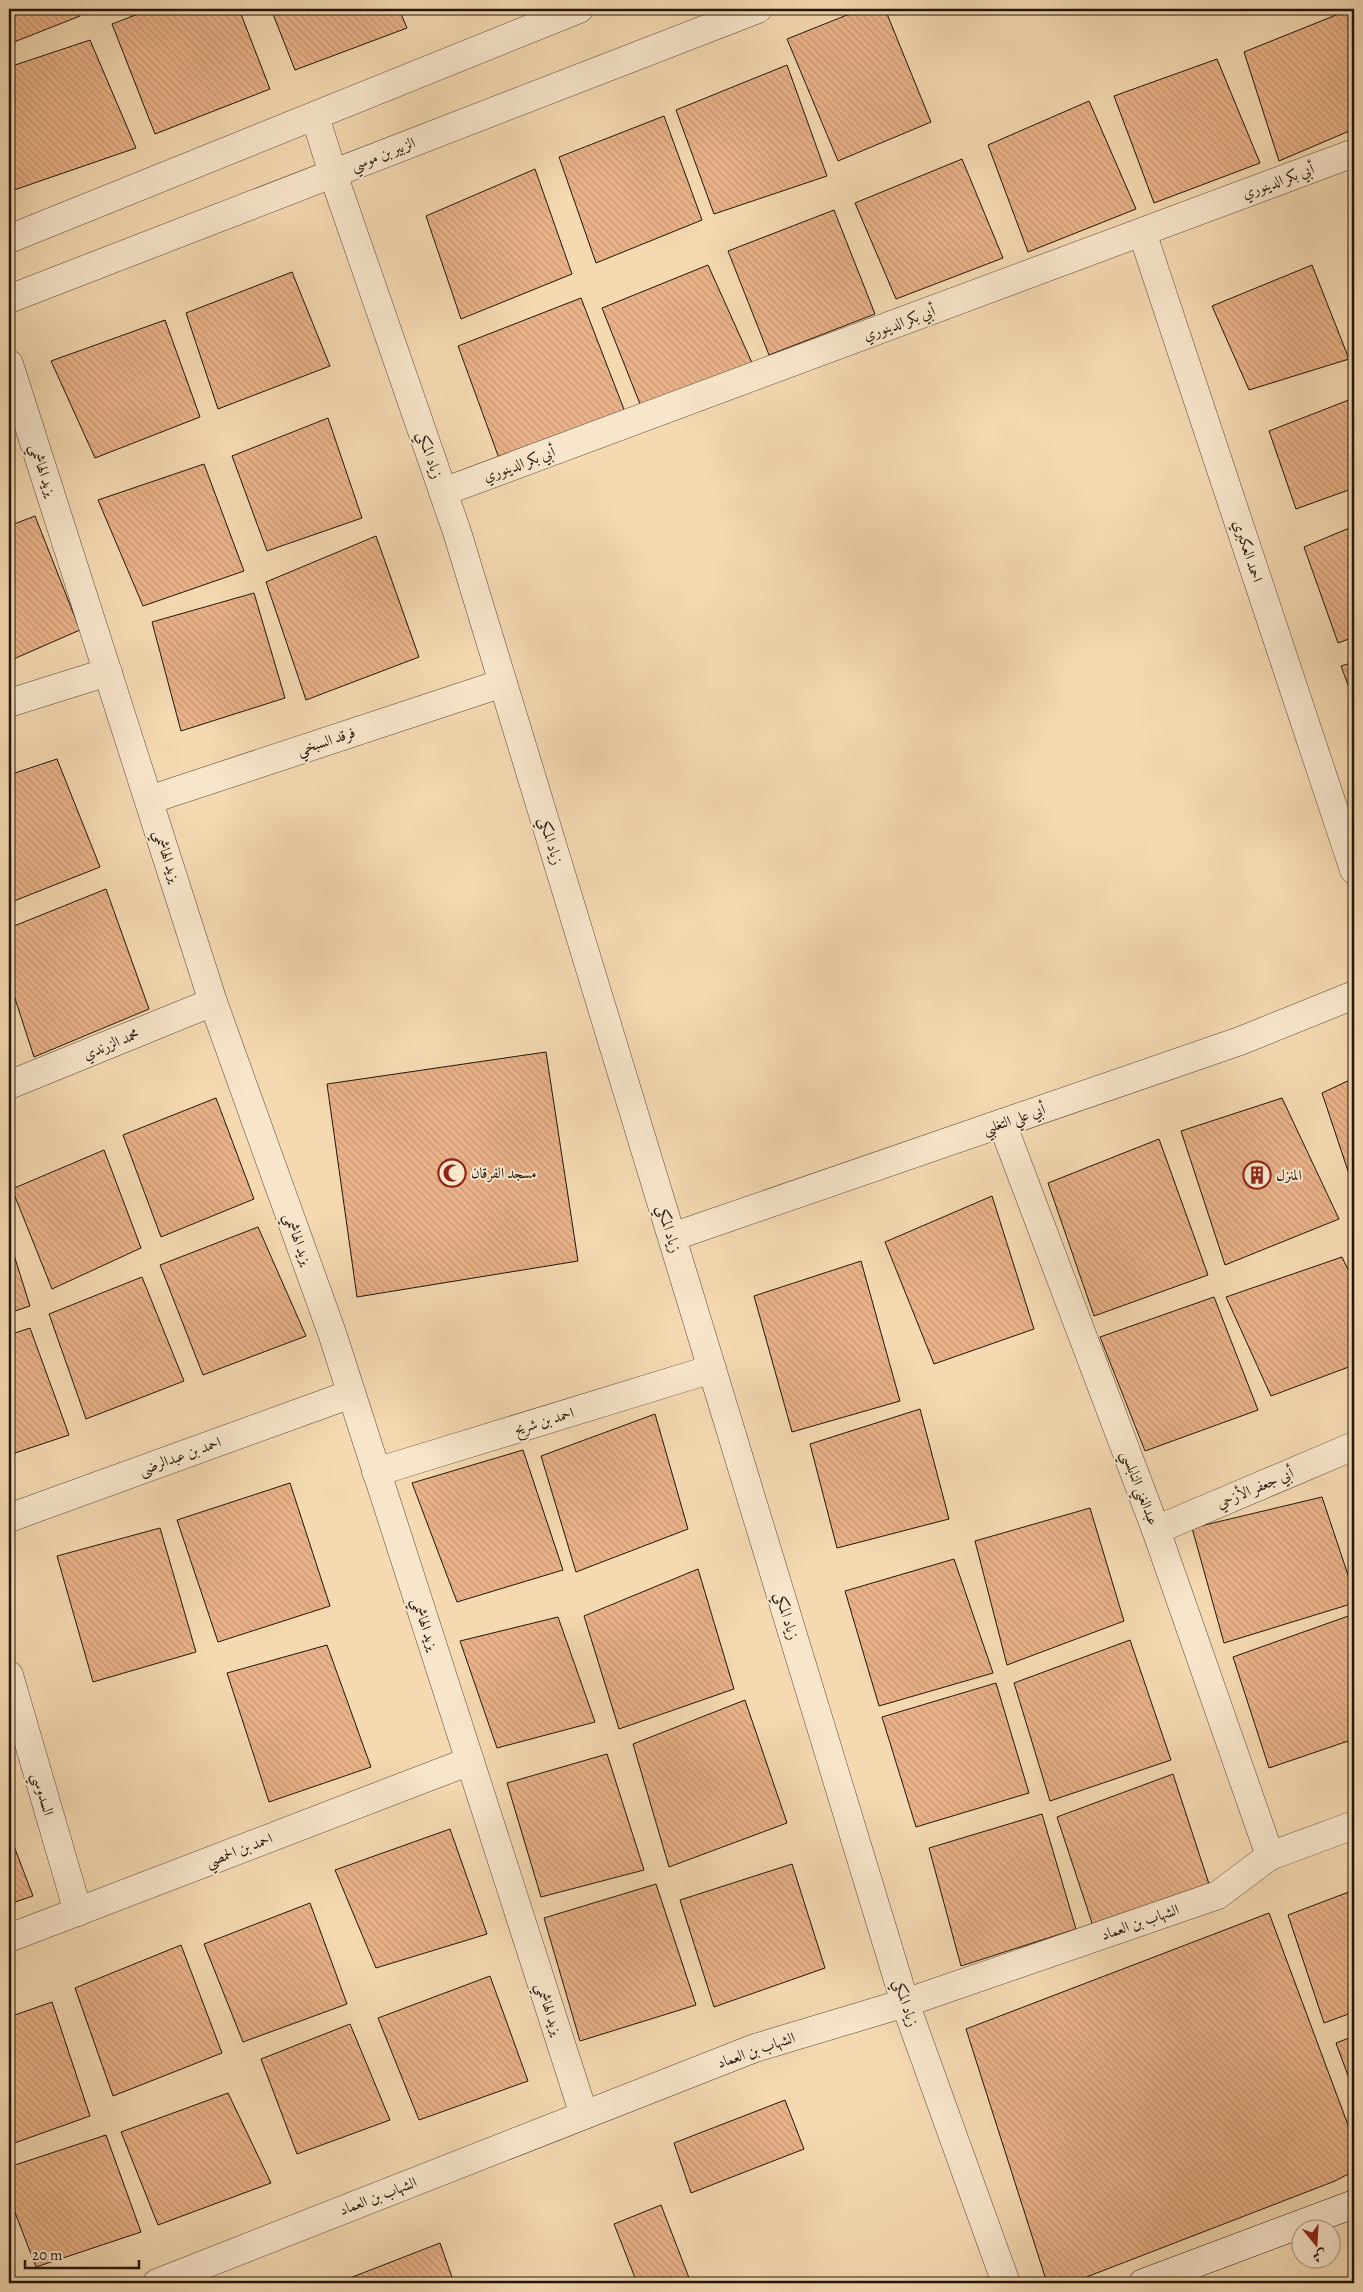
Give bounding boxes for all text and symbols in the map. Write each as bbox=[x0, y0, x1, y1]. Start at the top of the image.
street label: الزبير بن موسي bbox=[348, 133, 420, 179]
street label: أبي بكر الدينوري bbox=[1239, 158, 1318, 205]
street label: أبي بكر الدينوري bbox=[860, 300, 939, 347]
street label: زياد المكي bbox=[409, 429, 447, 483]
street label: يزيد الهاشمي bbox=[21, 441, 61, 501]
street label: أبي بكر الدينوري bbox=[480, 441, 559, 488]
street label: احمد العكبري bbox=[1227, 517, 1267, 585]
street label: فرقد السبخي bbox=[294, 722, 359, 764]
street label: زياد المكي bbox=[530, 815, 568, 868]
street label: يزيد الهاشمي bbox=[145, 827, 185, 887]
street label: محمد الزرندي bbox=[80, 1024, 143, 1066]
street label: أبي علي التغلبي bbox=[980, 1098, 1050, 1143]
mosque icon: مسجد الفرقان bbox=[437, 1158, 467, 1188]
building icon: المنزل bbox=[1242, 1160, 1272, 1190]
place label: مسجد الفرقان bbox=[471, 1163, 537, 1183]
place label: المنزل bbox=[1276, 1165, 1302, 1185]
street label: زياد المكي bbox=[648, 1203, 686, 1256]
street label: يزيد الهاشمي bbox=[276, 1210, 317, 1270]
street label: احمد بن شريح bbox=[512, 1402, 578, 1443]
street label: احمد بن عبدالرضى bbox=[136, 1432, 224, 1481]
street label: عبدالغني النابلسي bbox=[1113, 1448, 1163, 1530]
street label: أبي جعفر الأزحي bbox=[1213, 1462, 1298, 1515]
street label: زياد المكي bbox=[766, 1590, 804, 1643]
street label: يزيد الهاشمي bbox=[403, 1595, 443, 1655]
street label: السدوسي bbox=[24, 1770, 59, 1819]
street label: احمد بن الحمصي bbox=[203, 1828, 277, 1876]
street label: الشهاب بن العماد bbox=[1098, 1899, 1182, 1945]
street label: زياد المكي bbox=[885, 1977, 923, 2031]
street label: يزيد الهاشمي bbox=[527, 1980, 567, 2040]
street label: الشهاب بن العماد bbox=[714, 2027, 798, 2073]
street label: الشهاب بن العماد bbox=[336, 2172, 420, 2220]
north arrow bbox=[1290, 2220, 1340, 2270]
scale bar bbox=[25, 2237, 139, 2269]
text: 20 m bbox=[32, 2245, 63, 2265]
text: ش bbox=[1310, 2245, 1329, 2267]

